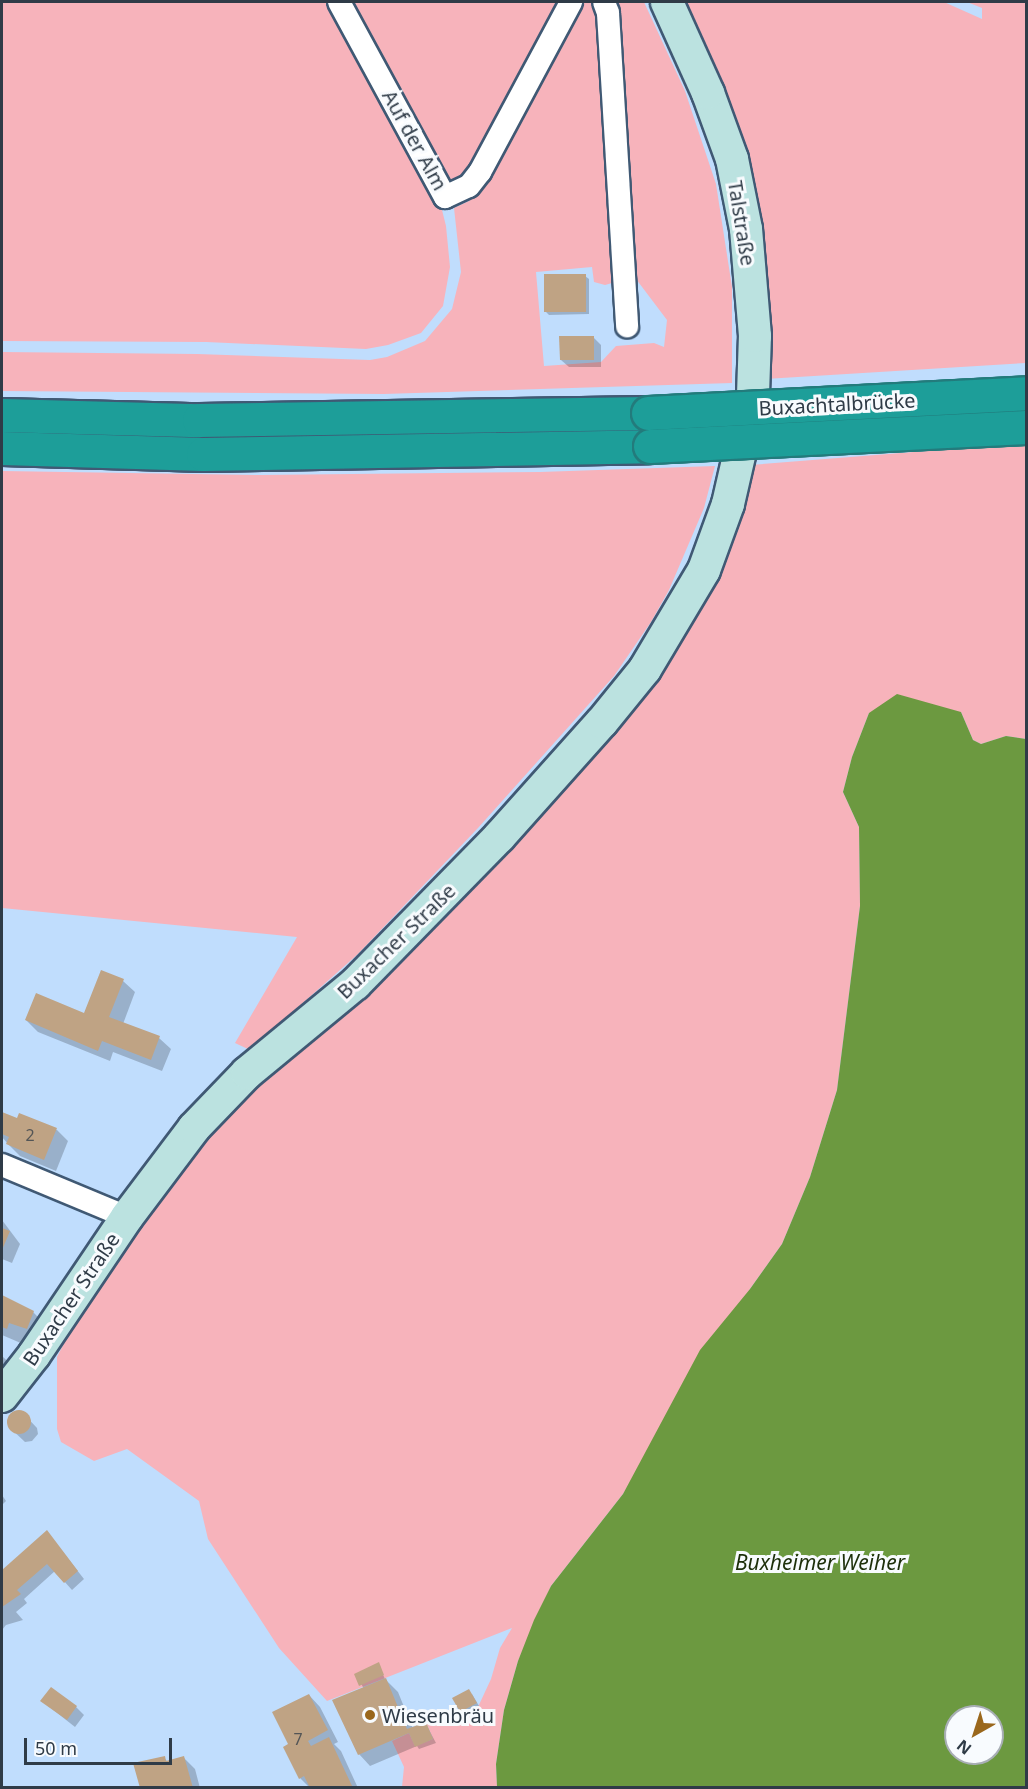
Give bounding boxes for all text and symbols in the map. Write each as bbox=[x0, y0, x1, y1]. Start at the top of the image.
street label: Auf der Alm bbox=[378, 86, 452, 194]
street label: Talstraße bbox=[723, 179, 761, 267]
street label: Buxachtalbrücke bbox=[758, 388, 916, 420]
street label: Buxacher Straße bbox=[332, 879, 460, 1003]
house number: 2 bbox=[25, 1125, 35, 1145]
street label: Buxacher Straße bbox=[18, 1228, 124, 1370]
water label: Buxheimer Weiher bbox=[735, 1549, 905, 1575]
place label: Wiesenbräu bbox=[382, 1703, 494, 1727]
north arrow bbox=[944, 1705, 1004, 1765]
marker: Wiesenbräu bbox=[363, 1708, 377, 1722]
scale bar bbox=[27, 1726, 176, 1764]
house number: 7 bbox=[293, 1729, 303, 1749]
text: N bbox=[952, 1735, 976, 1760]
text: 50 m bbox=[35, 1736, 77, 1760]

